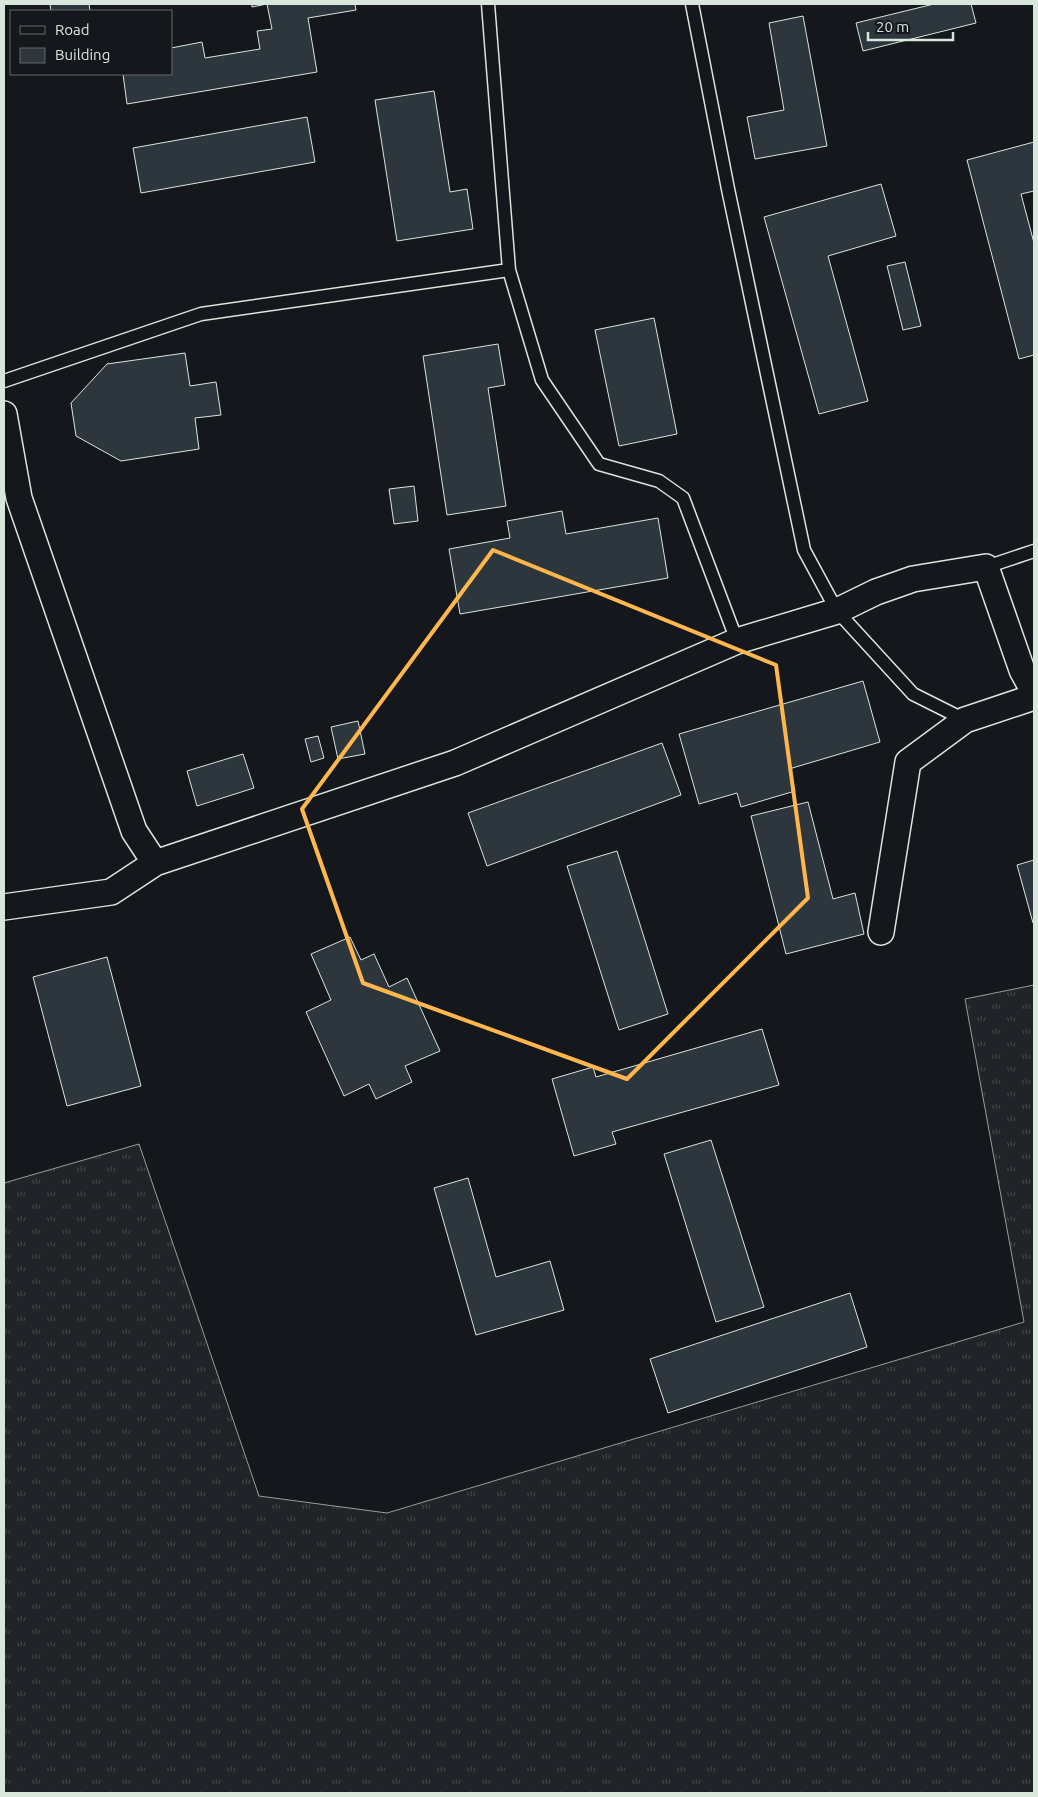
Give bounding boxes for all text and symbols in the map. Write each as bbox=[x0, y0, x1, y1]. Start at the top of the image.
legend bbox=[10, 10, 172, 75]
scale bar bbox=[868, 10, 953, 42]
text: 20 m bbox=[876, 18, 909, 35]
text: Road bbox=[55, 21, 90, 38]
text: Building bbox=[55, 46, 110, 63]

